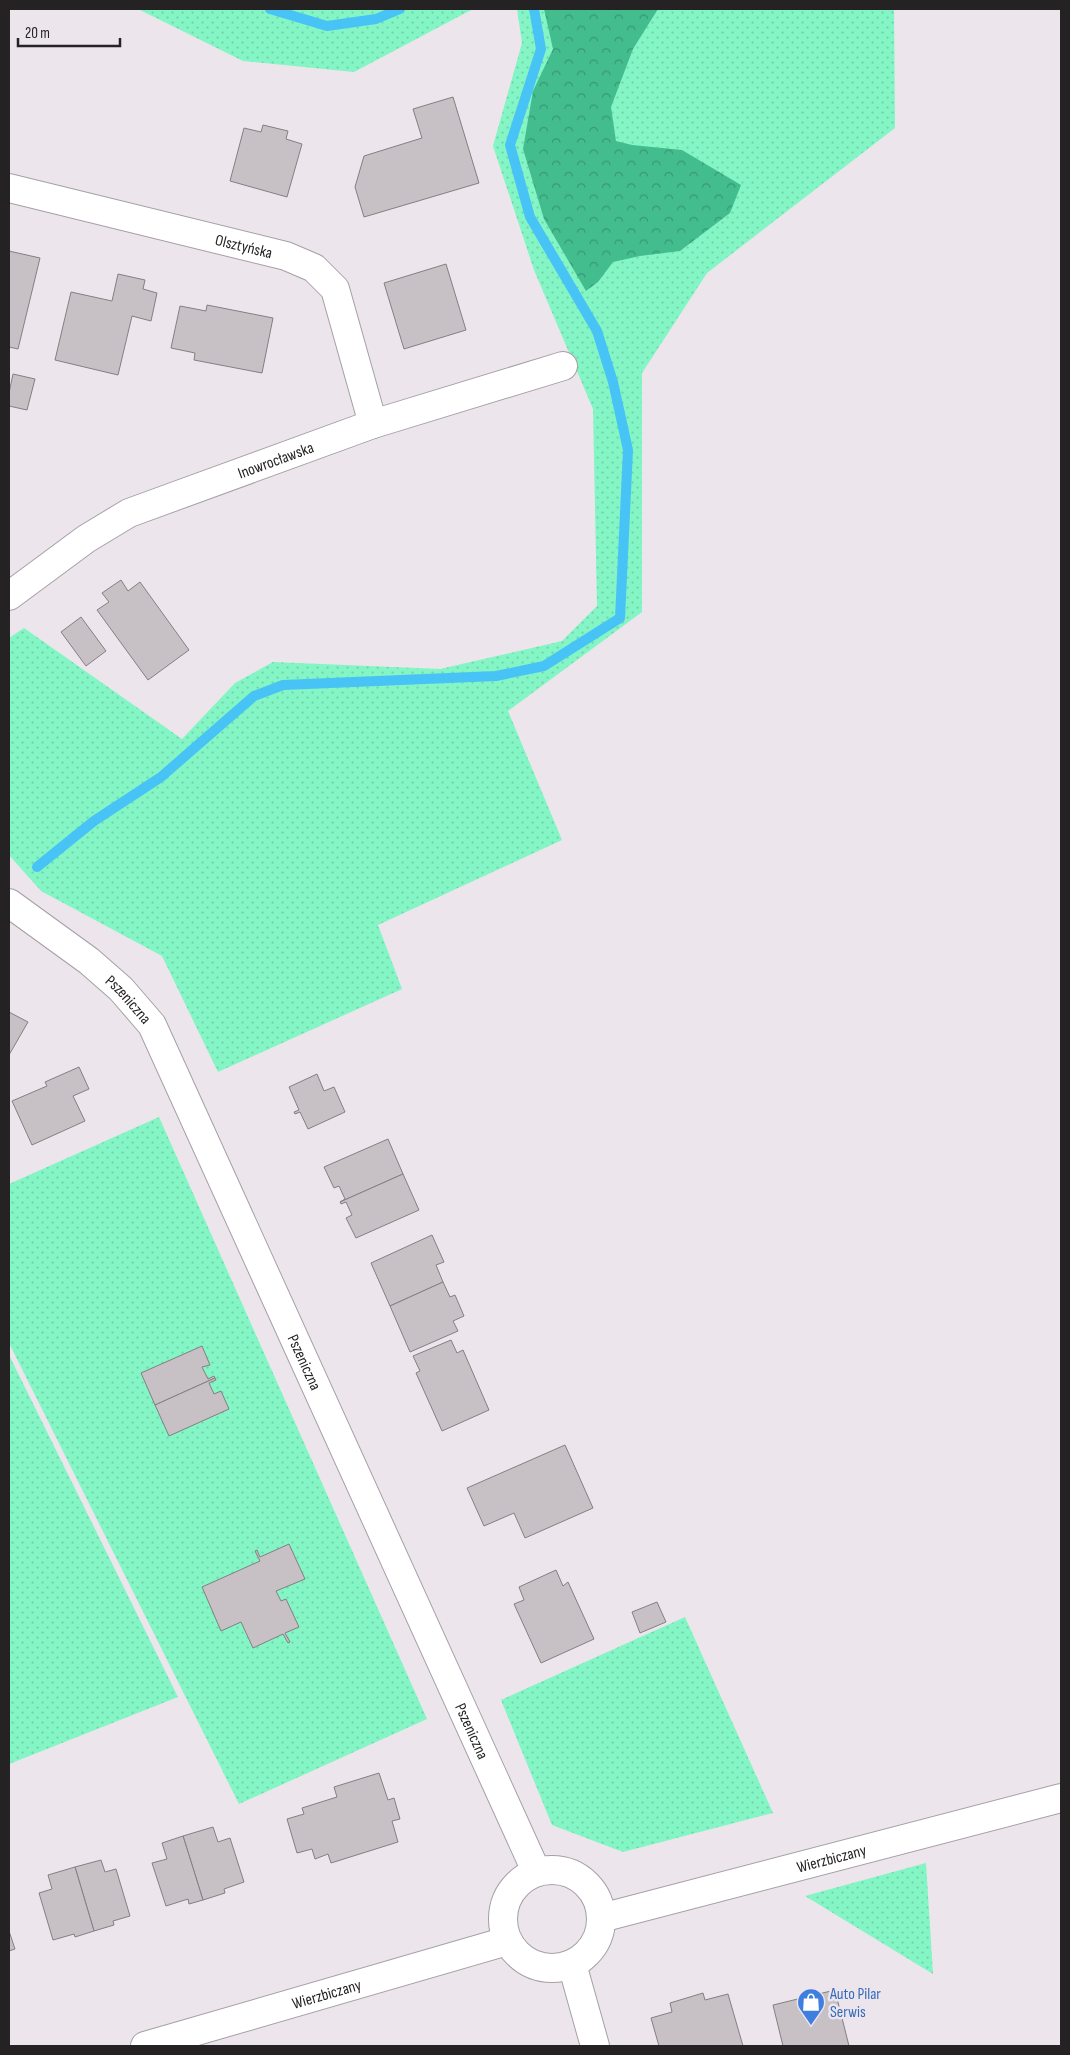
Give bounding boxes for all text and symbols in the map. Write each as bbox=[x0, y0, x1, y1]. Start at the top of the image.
scale bar bbox=[18, 15, 120, 47]
text: 20 m bbox=[25, 24, 50, 43]
street label: Olsztyńska bbox=[213, 231, 274, 263]
street label: Inowrocławska bbox=[236, 438, 316, 483]
street label: Pszeniczna bbox=[101, 972, 155, 1028]
street label: Pszeniczna bbox=[283, 1332, 325, 1394]
street label: Pszeniczna bbox=[450, 1701, 492, 1762]
street label: Wierzbiczany bbox=[795, 1841, 868, 1878]
street label: Wierzbiczany bbox=[290, 1976, 364, 2014]
place label: Auto Pilar Serwis bbox=[829, 1985, 881, 2022]
shop icon: Auto Pilar Serwis bbox=[796, 1987, 826, 2026]

